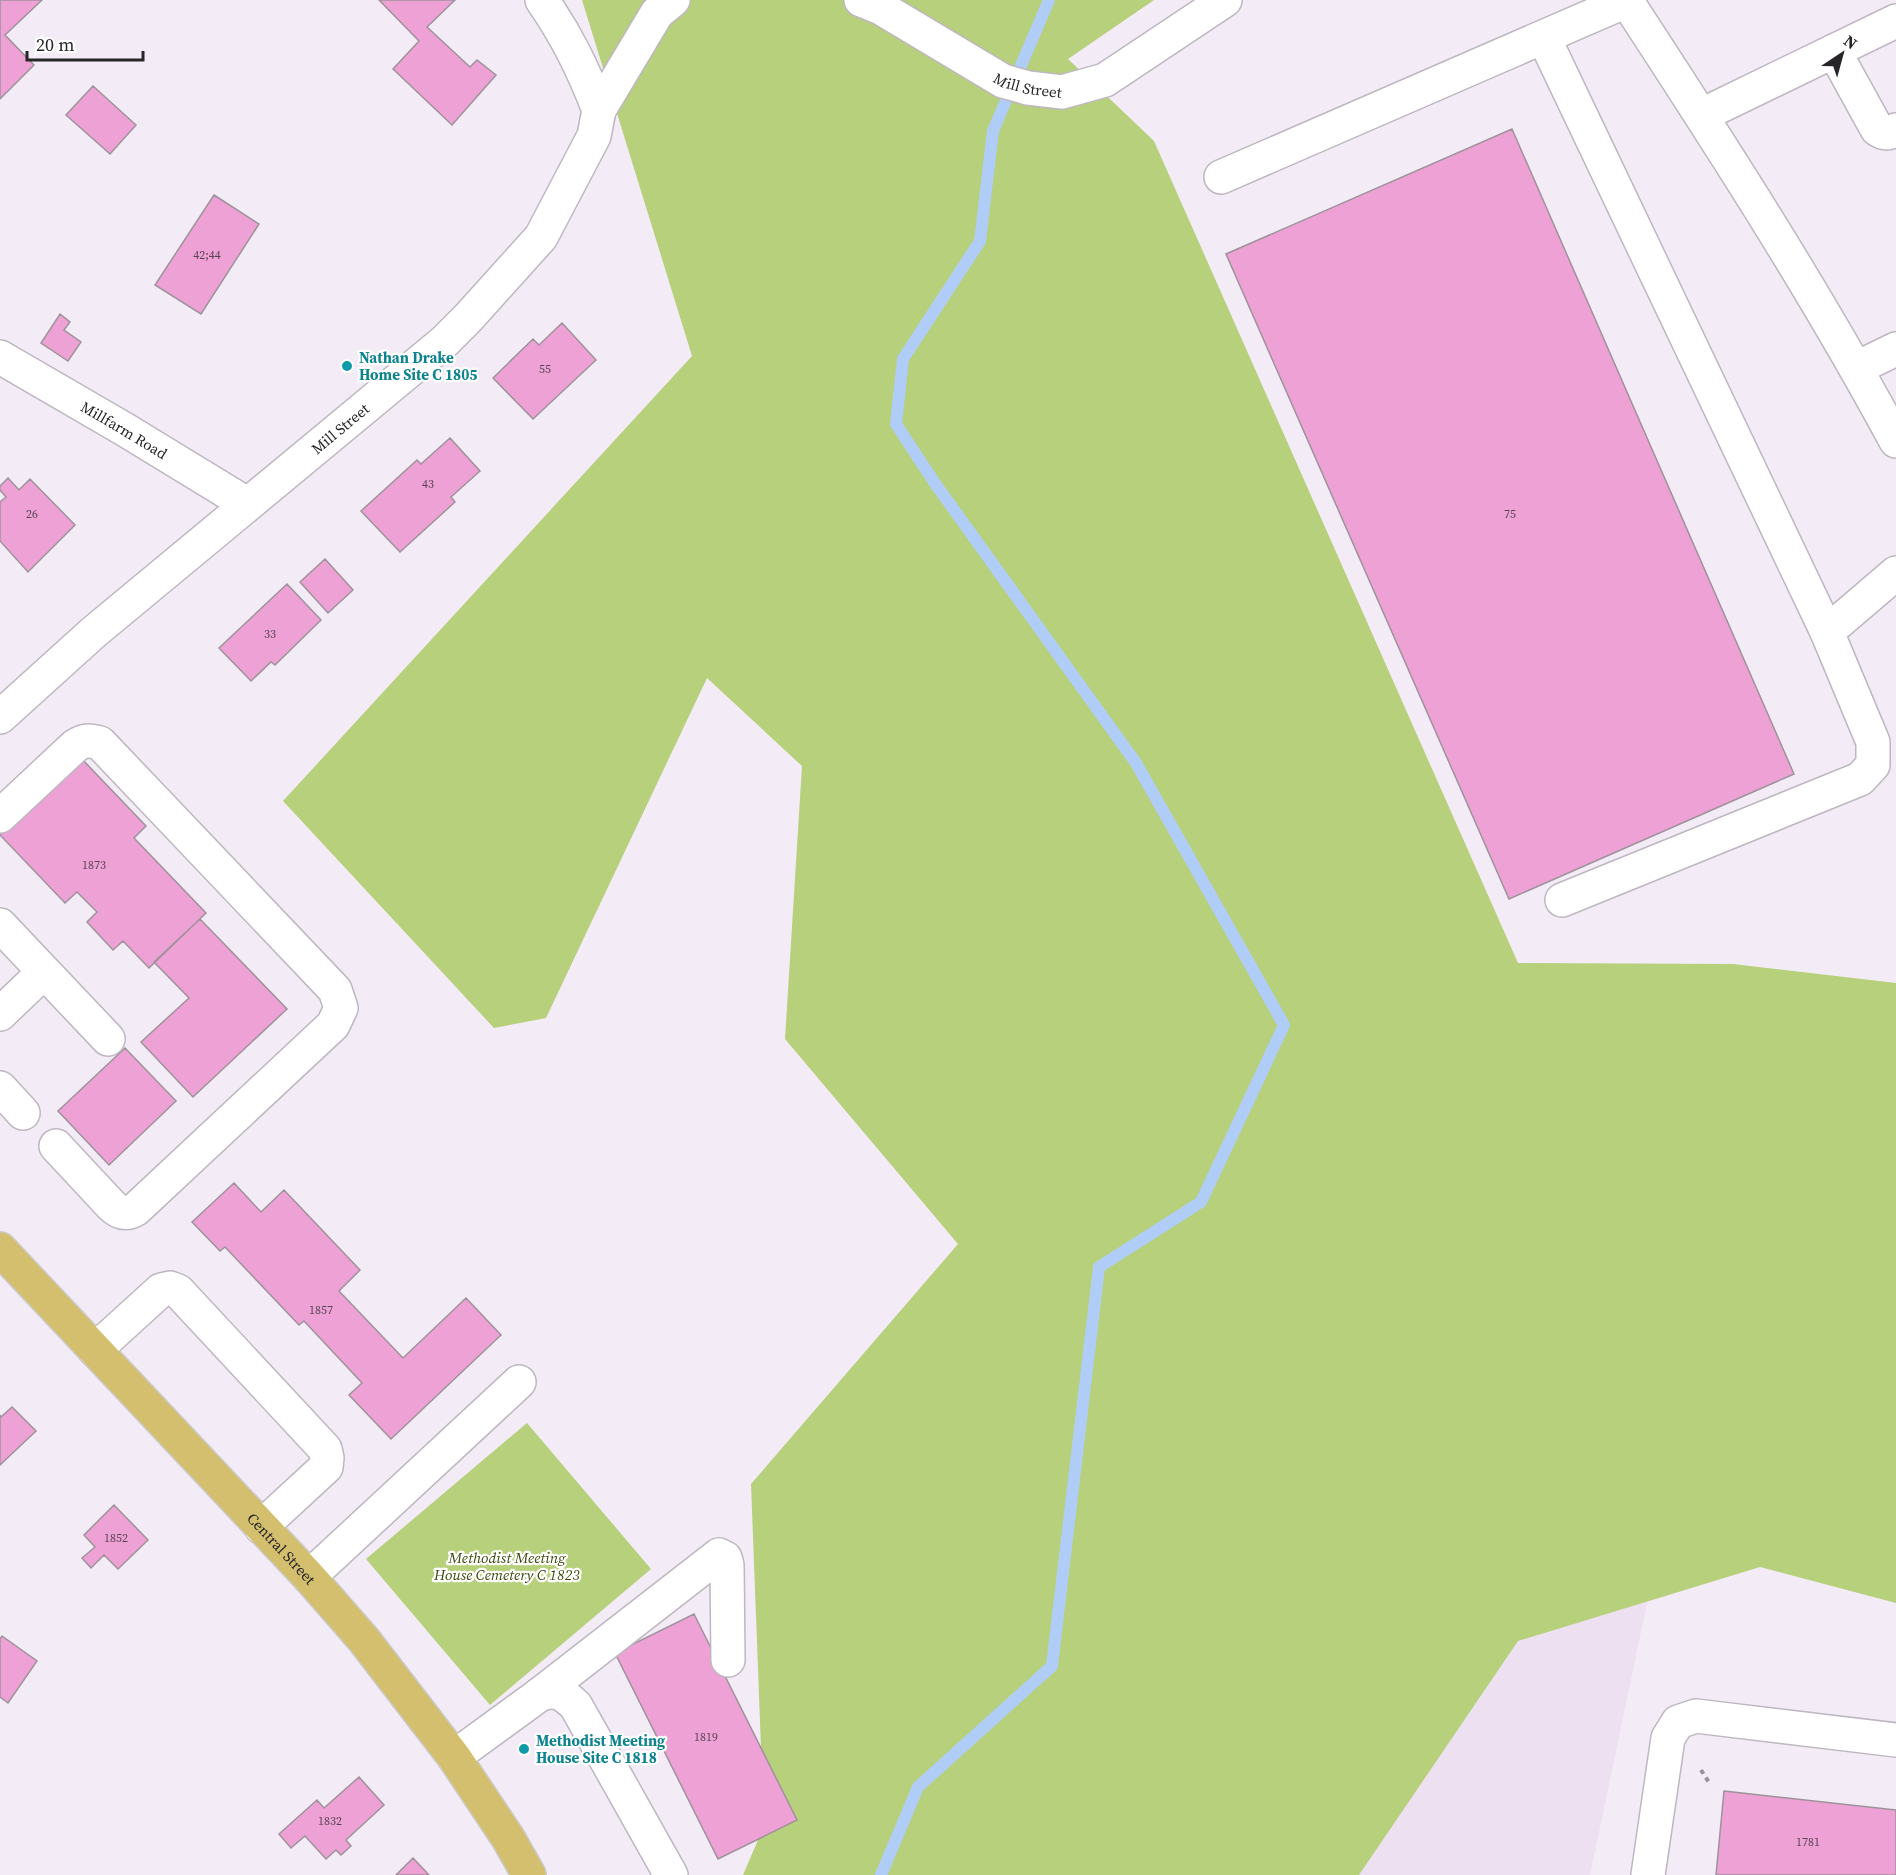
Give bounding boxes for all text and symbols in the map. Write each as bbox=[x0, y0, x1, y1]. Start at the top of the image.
scale bar bbox=[27, 24, 142, 62]
north arrow bbox=[1812, 24, 1872, 84]
text: N bbox=[1840, 30, 1862, 54]
text: 20 m bbox=[36, 32, 74, 57]
street label: Mill Street bbox=[990, 67, 1063, 102]
house number: 42;44 bbox=[193, 247, 221, 263]
place label: Nathan Drake Home Site C 1805 bbox=[359, 347, 477, 385]
marker: Nathan Drake Home Site C 1805 bbox=[340, 359, 354, 373]
house number: 55 bbox=[539, 361, 551, 377]
street label: Millfarm Road bbox=[77, 396, 172, 464]
street label: Mill Street bbox=[306, 398, 373, 458]
house number: 43 bbox=[422, 476, 434, 492]
house number: 26 bbox=[26, 506, 38, 522]
house number: 75 bbox=[1504, 506, 1516, 522]
house number: 33 bbox=[264, 626, 276, 642]
house number: 1873 bbox=[82, 857, 106, 873]
house number: 1857 bbox=[309, 1302, 333, 1318]
street label: Central Street bbox=[243, 1508, 321, 1589]
house number: 1852 bbox=[104, 1530, 128, 1546]
park label: Methodist Meeting House Cemetery C 1823 bbox=[433, 1547, 580, 1585]
house number: 1819 bbox=[694, 1729, 718, 1745]
place label: Methodist Meeting House Site C 1818 bbox=[536, 1730, 665, 1768]
marker: Methodist Meeting House Site C 1818 bbox=[517, 1742, 531, 1756]
house number: 1832 bbox=[318, 1813, 342, 1829]
house number: 1781 bbox=[1796, 1834, 1820, 1850]

